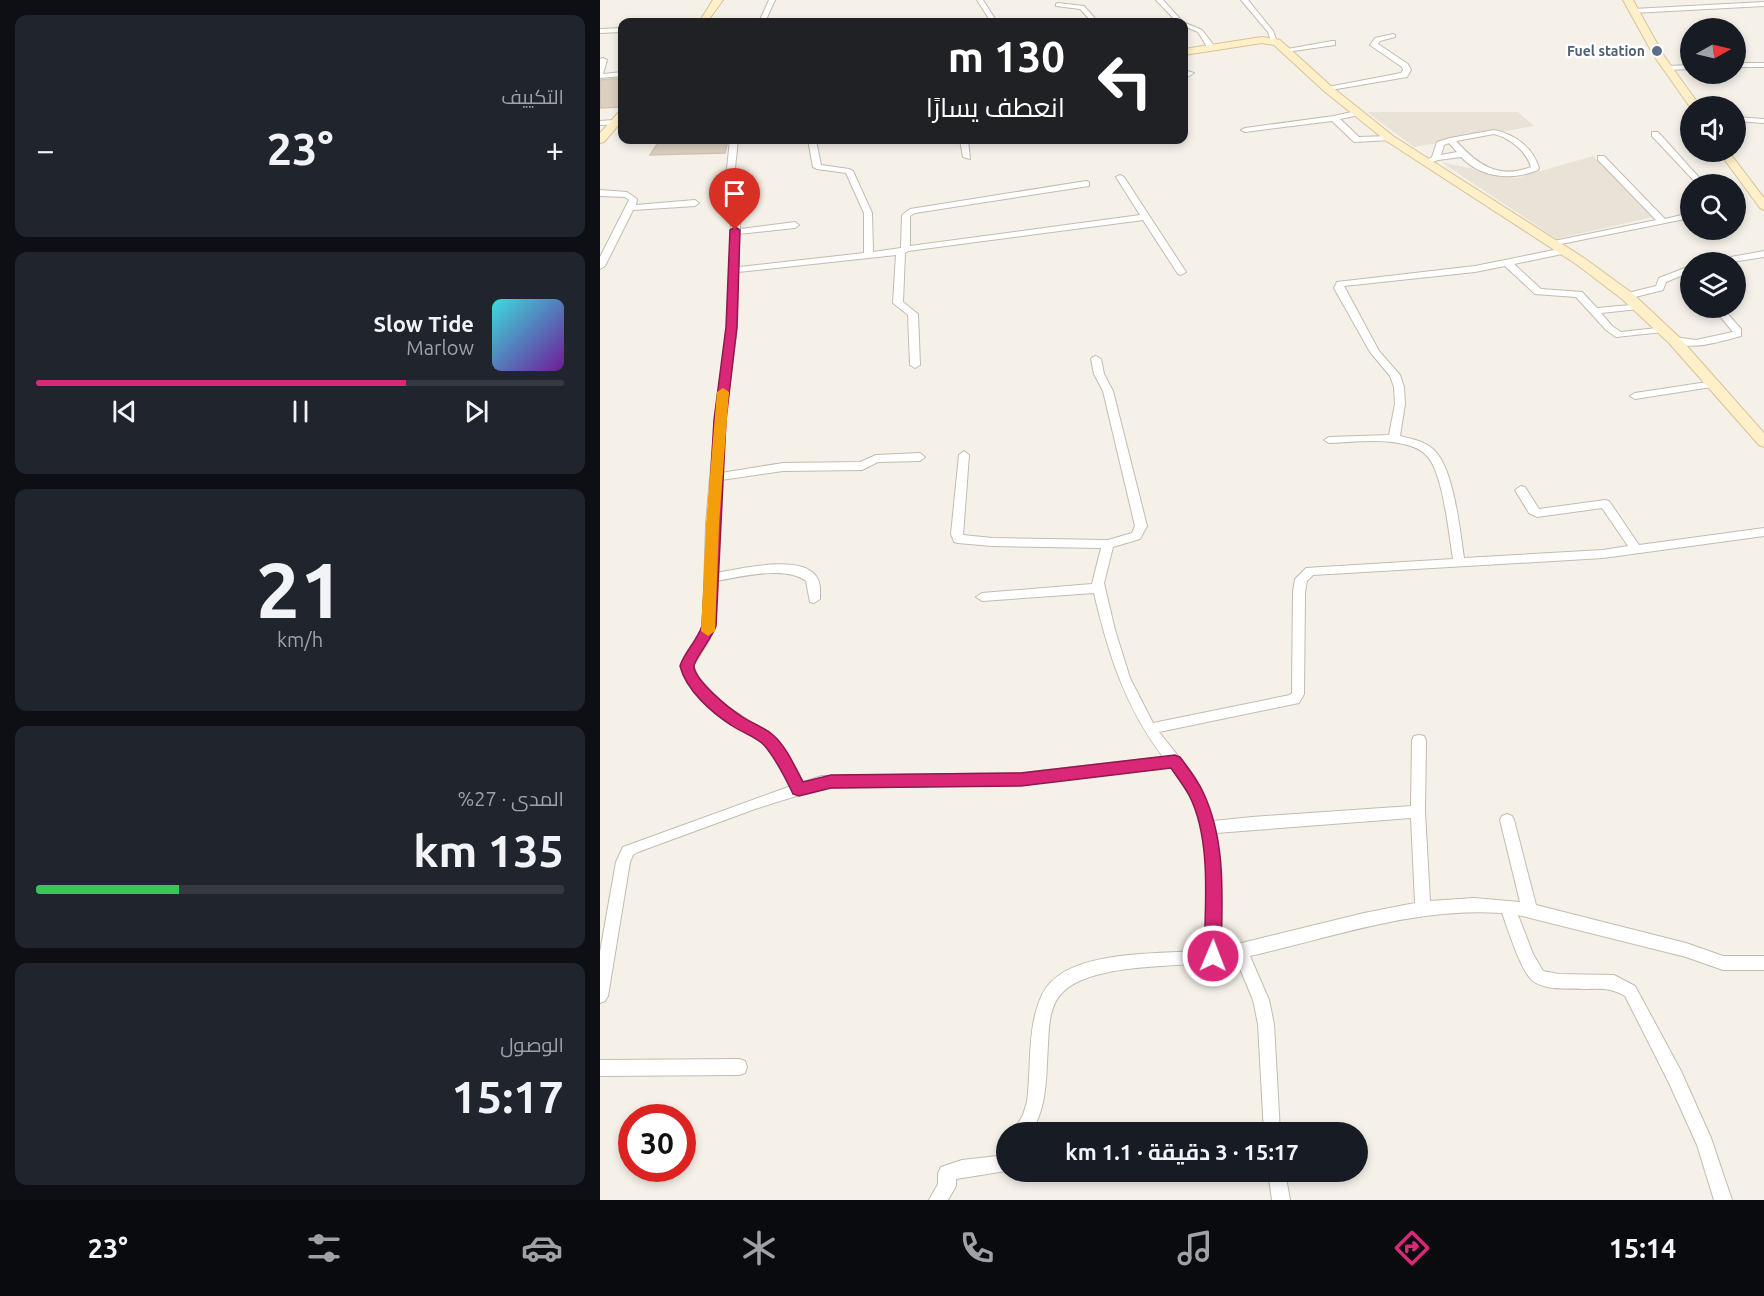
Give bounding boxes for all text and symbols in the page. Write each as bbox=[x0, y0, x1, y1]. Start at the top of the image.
north arrow bbox=[1680, 18, 1746, 84]
map controls bbox=[1680, 18, 1746, 318]
text: 130 m bbox=[948, 33, 1065, 80]
icon: left bbox=[1086, 42, 1164, 120]
place label: Fuel station bbox=[1567, 43, 1645, 59]
marker: Fuel station bbox=[1650, 44, 1664, 58]
text: التكييف bbox=[501, 85, 564, 108]
text: انعطف يسارًا bbox=[926, 92, 1065, 122]
button: sound bbox=[1680, 96, 1746, 162]
text: 23° bbox=[267, 123, 333, 174]
text: − bbox=[36, 131, 55, 168]
text: + bbox=[545, 131, 564, 168]
pin bbox=[709, 168, 760, 230]
button: search bbox=[1680, 174, 1746, 240]
icon: arrive bbox=[718, 177, 751, 210]
button: layers bbox=[1680, 252, 1746, 318]
text: Slow Tide bbox=[374, 311, 474, 336]
text: Marlow bbox=[406, 336, 474, 359]
icon: previous bbox=[108, 395, 141, 428]
icon: pause bbox=[284, 395, 317, 428]
icon: next bbox=[460, 395, 493, 428]
text: 21 bbox=[256, 545, 344, 633]
text: km/h bbox=[277, 628, 323, 651]
text: المدى · 27% bbox=[458, 787, 564, 810]
text: 135 km bbox=[413, 825, 564, 876]
position arrow bbox=[1181, 924, 1245, 988]
text: الوصول bbox=[500, 1033, 564, 1056]
text: 15:17 bbox=[451, 1071, 564, 1122]
speed limit sign: 30 bbox=[618, 1104, 696, 1182]
text: 15:17 · 3 دقيقة · 1.1 km bbox=[1065, 1139, 1299, 1164]
icon: filters bbox=[303, 1227, 345, 1269]
icon: car bbox=[521, 1227, 563, 1269]
icon: climate bbox=[738, 1227, 780, 1269]
icon: phone bbox=[956, 1227, 998, 1269]
icon: music bbox=[1174, 1227, 1216, 1269]
icon: directions bbox=[1391, 1227, 1433, 1269]
text: 23° bbox=[88, 1233, 128, 1263]
text: 15:14 bbox=[1609, 1233, 1676, 1263]

